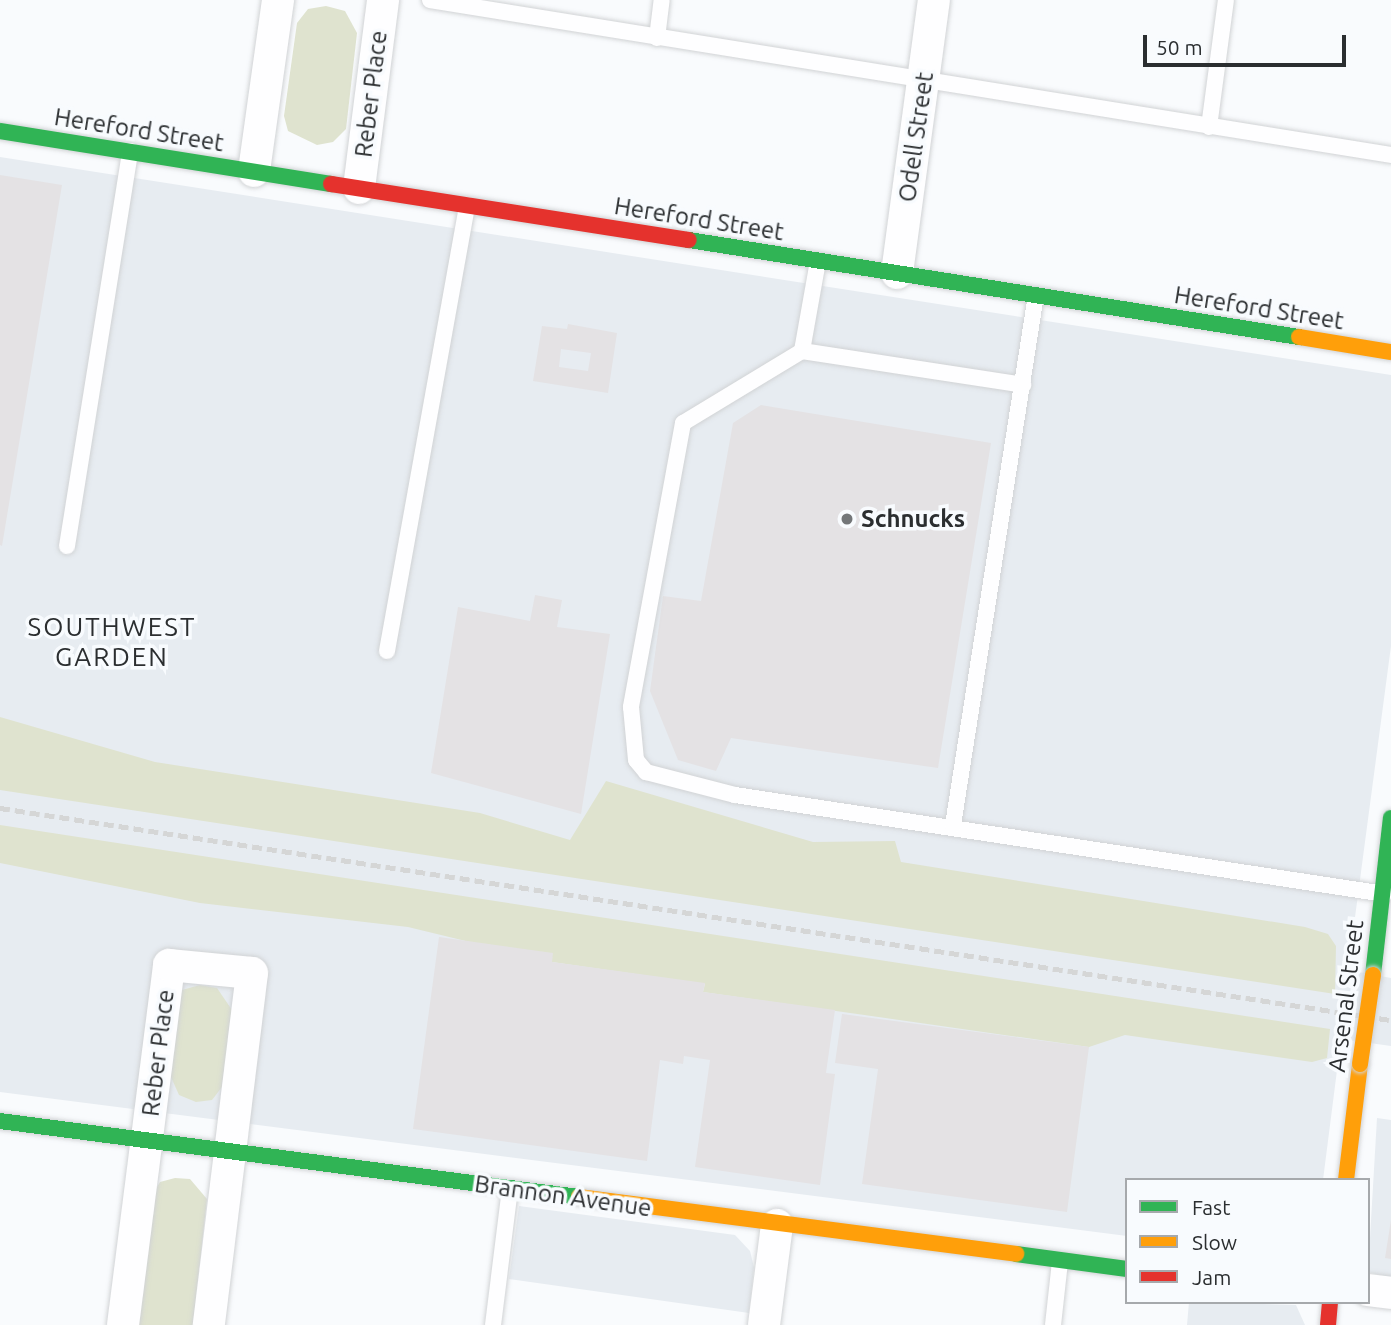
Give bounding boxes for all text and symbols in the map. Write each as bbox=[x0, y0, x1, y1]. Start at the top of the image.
scale bar bbox=[1146, 21, 1349, 65]
street label: Reber Place bbox=[349, 29, 393, 159]
text: 50 m bbox=[1156, 35, 1203, 59]
street label: Odell Street bbox=[893, 70, 939, 204]
street label: Hereford Street bbox=[52, 102, 226, 158]
street label: Hereford Street bbox=[612, 191, 786, 247]
street label: Hereford Street bbox=[1172, 280, 1346, 336]
place label: Schnucks bbox=[861, 505, 965, 533]
marker: Schnucks bbox=[839, 511, 855, 527]
district label: SOUTHWEST GARDEN bbox=[29, 611, 195, 672]
street label: Arsenal Street bbox=[1322, 918, 1370, 1074]
street label: Reber Place bbox=[136, 988, 180, 1118]
street label: Brannon Avenue bbox=[473, 1169, 653, 1223]
legend bbox=[1125, 1178, 1370, 1304]
text: Fast bbox=[1192, 1195, 1230, 1219]
text: Slow bbox=[1192, 1230, 1237, 1254]
text: Jam bbox=[1192, 1265, 1231, 1289]

